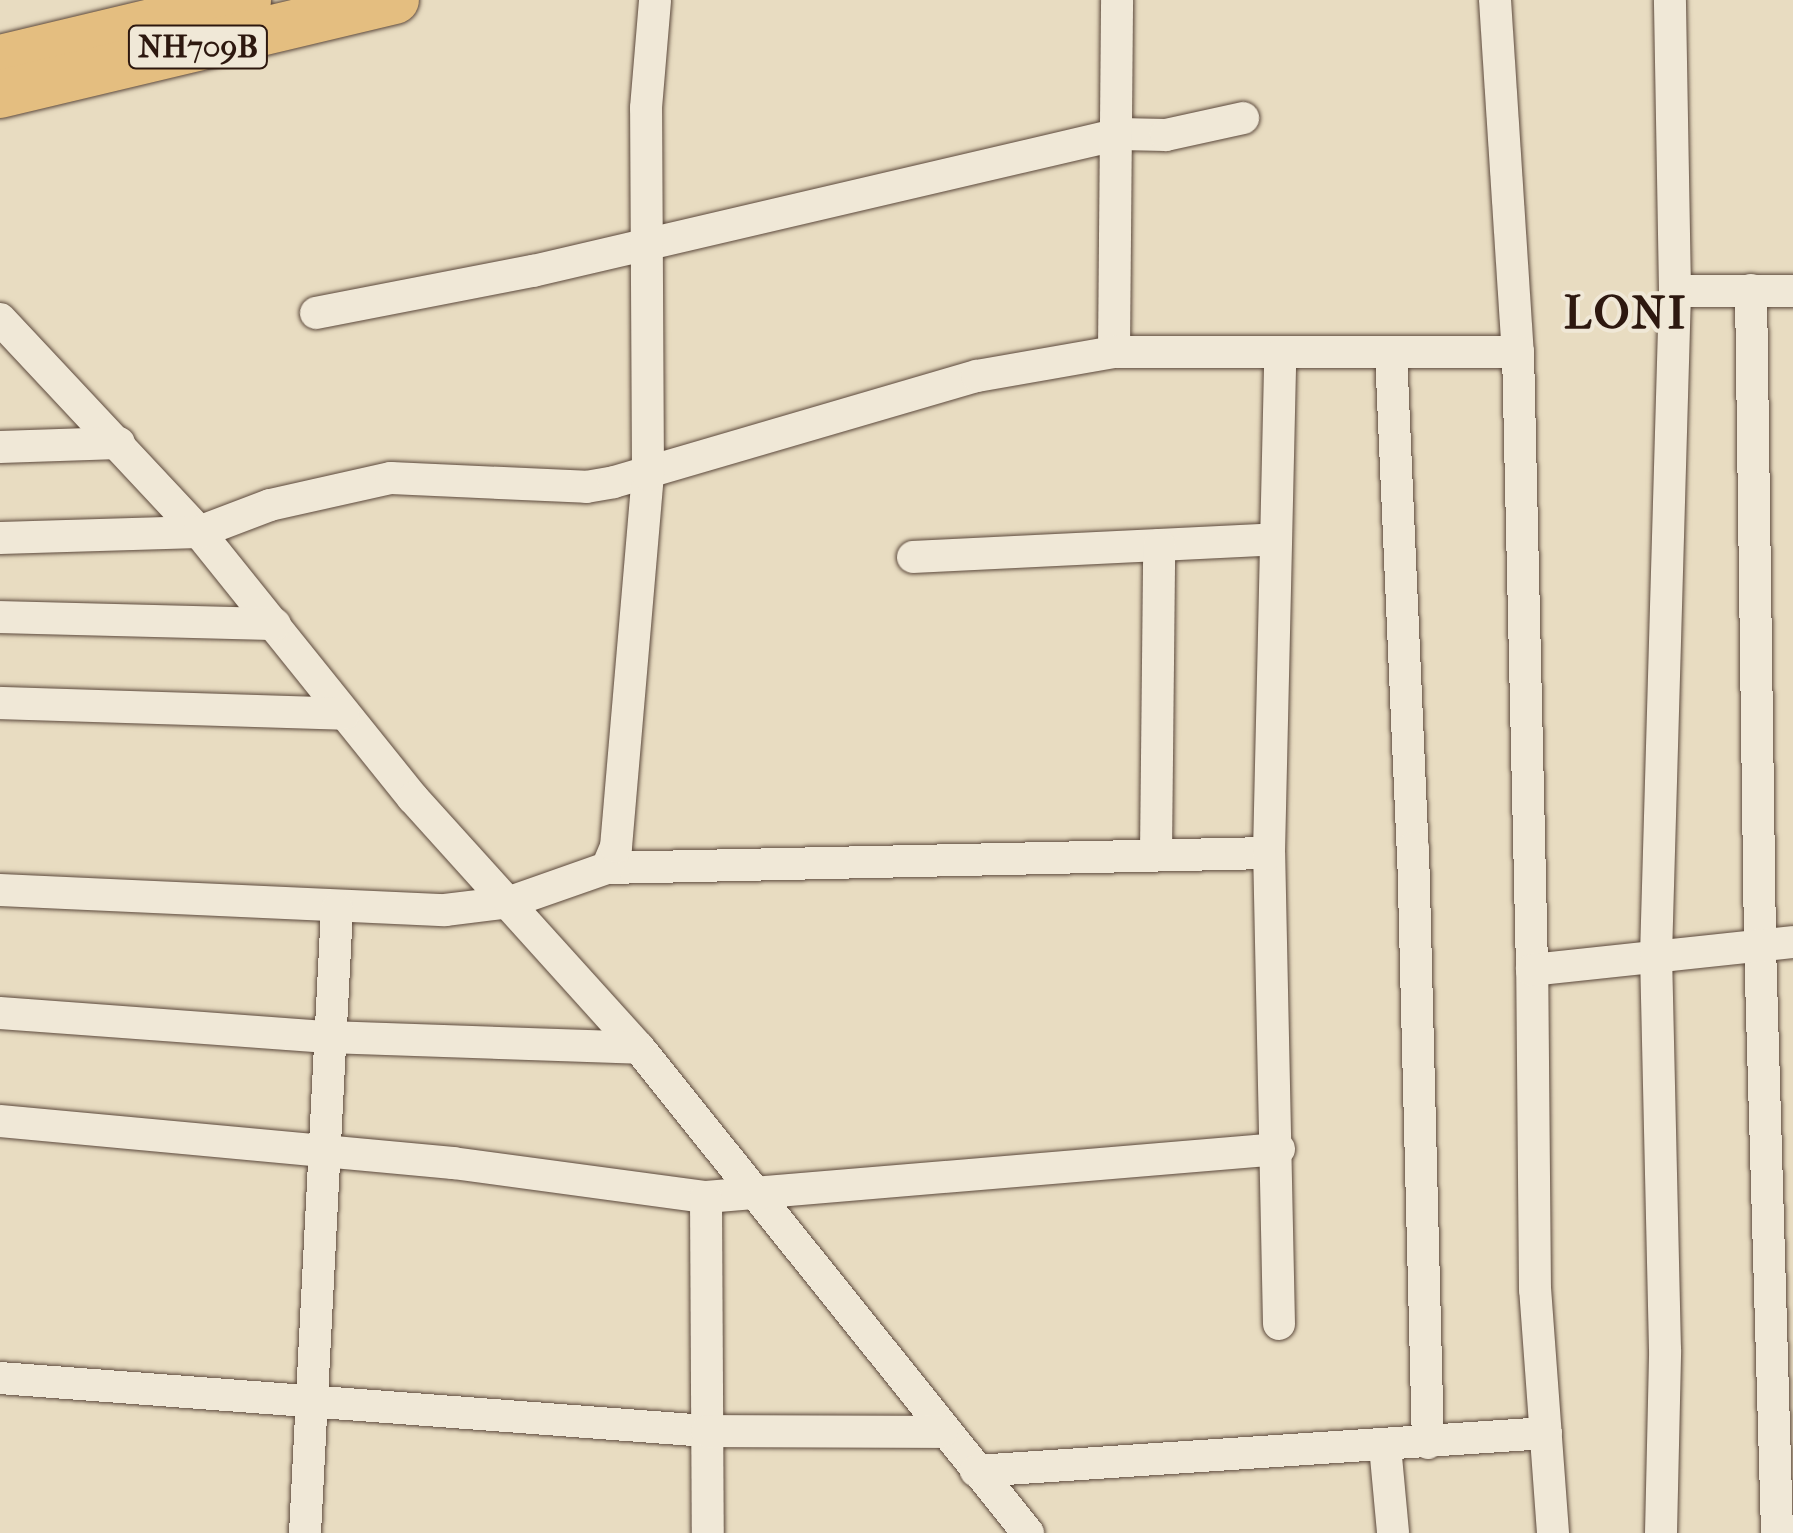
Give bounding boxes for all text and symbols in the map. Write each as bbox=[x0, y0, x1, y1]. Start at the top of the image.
road number: NH709B bbox=[126, 20, 270, 74]
district label: LONI bbox=[1564, 287, 1688, 341]

